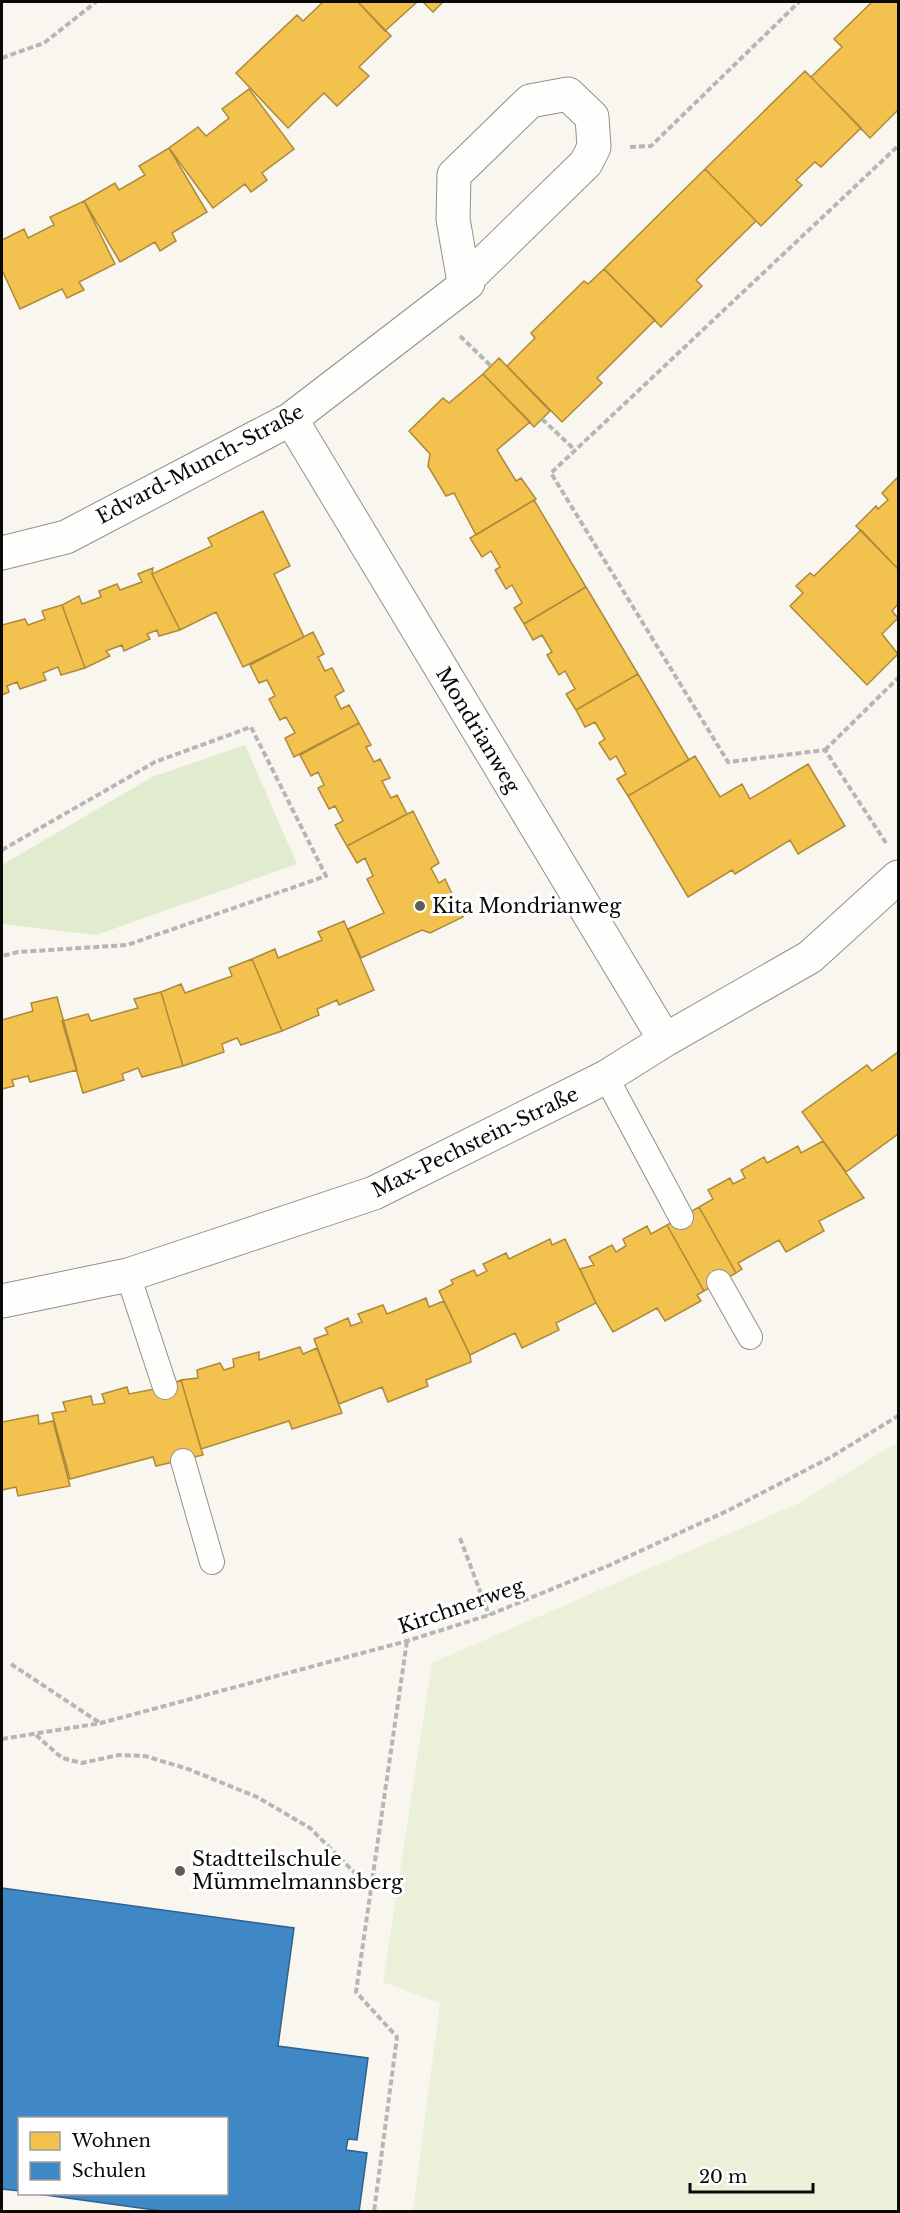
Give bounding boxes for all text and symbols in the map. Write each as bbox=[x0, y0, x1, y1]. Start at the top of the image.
street label: Edvard-Munch-Straße bbox=[92, 399, 308, 529]
street label: Mondrianweg bbox=[431, 663, 526, 798]
place label: Kita Mondrianweg bbox=[432, 894, 622, 918]
marker: Kita Mondrianweg bbox=[413, 899, 427, 913]
street label: Max-Pechstein-Straße bbox=[368, 1082, 582, 1202]
street label: Kirchnerweg bbox=[395, 1573, 528, 1639]
place label: Stadtteilschule Mümmelmannsberg bbox=[192, 1847, 404, 1894]
marker: Stadtteilschule Mümmelmannsberg bbox=[173, 1864, 187, 1878]
legend bbox=[18, 2117, 228, 2195]
text: Wohnen bbox=[71, 2130, 151, 2152]
scale bar bbox=[690, 2156, 813, 2194]
text: Schulen bbox=[72, 2160, 146, 2182]
text: 20 m bbox=[699, 2166, 747, 2188]

